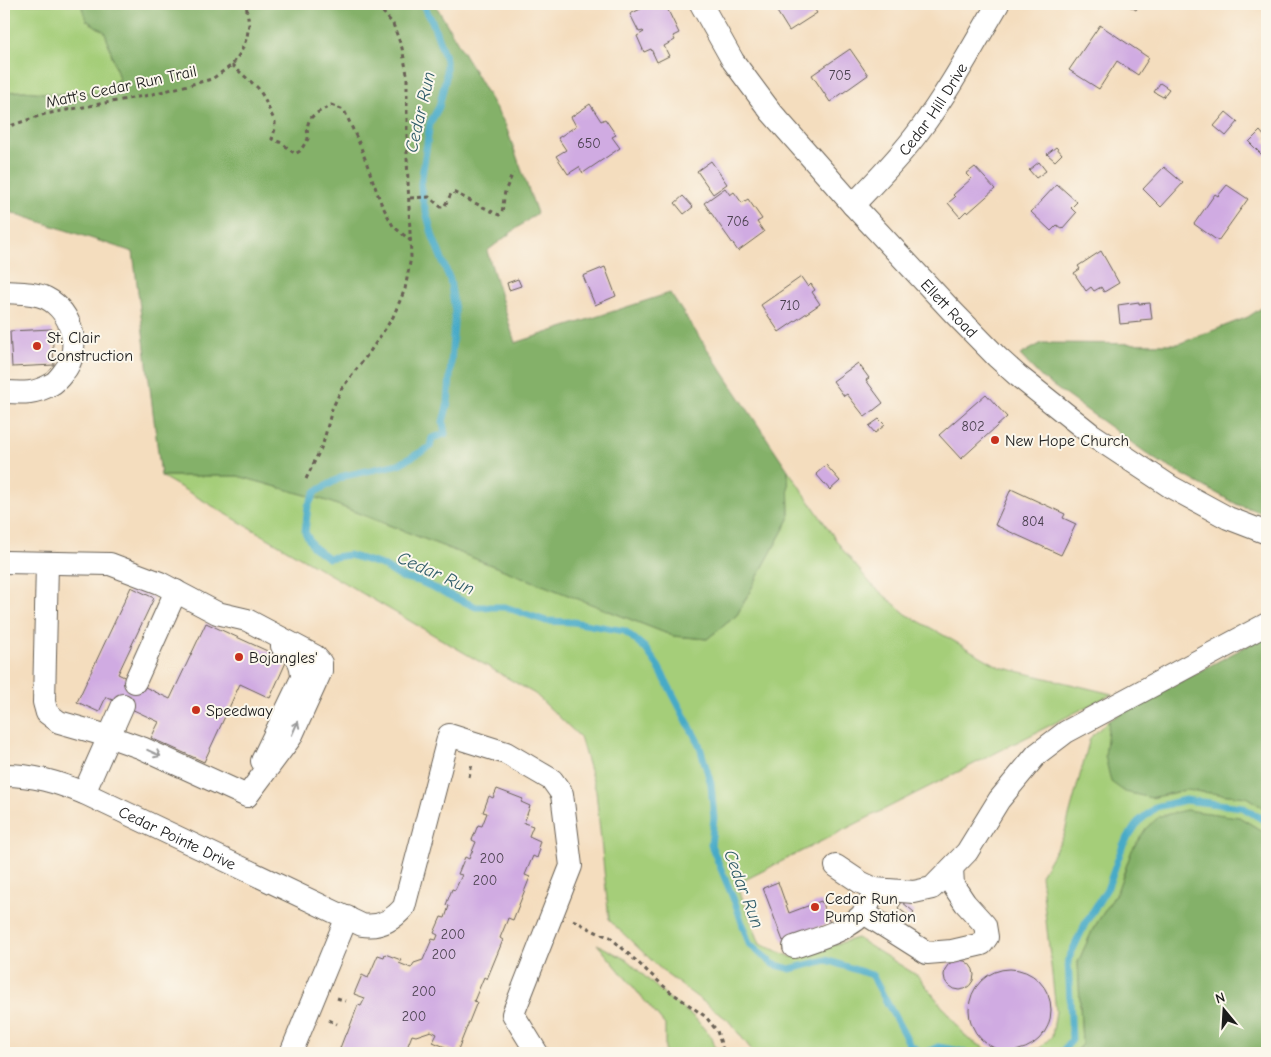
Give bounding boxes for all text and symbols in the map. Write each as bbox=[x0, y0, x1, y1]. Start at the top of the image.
street label: Cedar Hill Drive bbox=[895, 60, 971, 160]
street label: Matt's Cedar Run Trail bbox=[44, 62, 198, 112]
house number: 705 bbox=[829, 67, 851, 84]
water label: Cedar Run bbox=[401, 70, 440, 155]
house number: 650 bbox=[577, 135, 601, 152]
house number: 706 bbox=[727, 213, 749, 230]
street label: Ellett Road bbox=[917, 276, 981, 342]
house number: 710 bbox=[780, 297, 800, 314]
place label: St. Clair Construction bbox=[47, 329, 133, 365]
marker: St. Clair Construction bbox=[31, 340, 43, 352]
house number: 802 bbox=[961, 418, 985, 435]
place label: New Hope Church bbox=[1005, 432, 1129, 450]
marker: New Hope Church bbox=[989, 434, 1001, 446]
house number: 804 bbox=[1022, 513, 1044, 530]
water label: Cedar Run bbox=[394, 547, 478, 600]
place label: Bojangles' bbox=[249, 649, 318, 667]
marker: Bojangles' bbox=[233, 651, 245, 663]
place label: Speedway bbox=[206, 702, 273, 720]
marker: Speedway bbox=[190, 704, 202, 716]
one-way arrow bbox=[291, 721, 301, 736]
one-way arrow bbox=[146, 749, 161, 759]
street label: Cedar Pointe Drive bbox=[116, 803, 239, 874]
water label: Cedar Run bbox=[719, 847, 768, 931]
house number: 200 bbox=[480, 850, 504, 867]
house number: 200 bbox=[473, 872, 497, 889]
place label: Cedar Run Pump Station bbox=[825, 890, 916, 926]
marker: Cedar Run Pump Station bbox=[809, 901, 821, 913]
house number: 200 bbox=[441, 926, 465, 943]
house number: 200 bbox=[432, 946, 456, 963]
house number: 200 bbox=[412, 983, 436, 1000]
north arrow bbox=[1198, 984, 1248, 1034]
text: N bbox=[1213, 989, 1227, 1008]
house number: 200 bbox=[402, 1008, 426, 1025]

